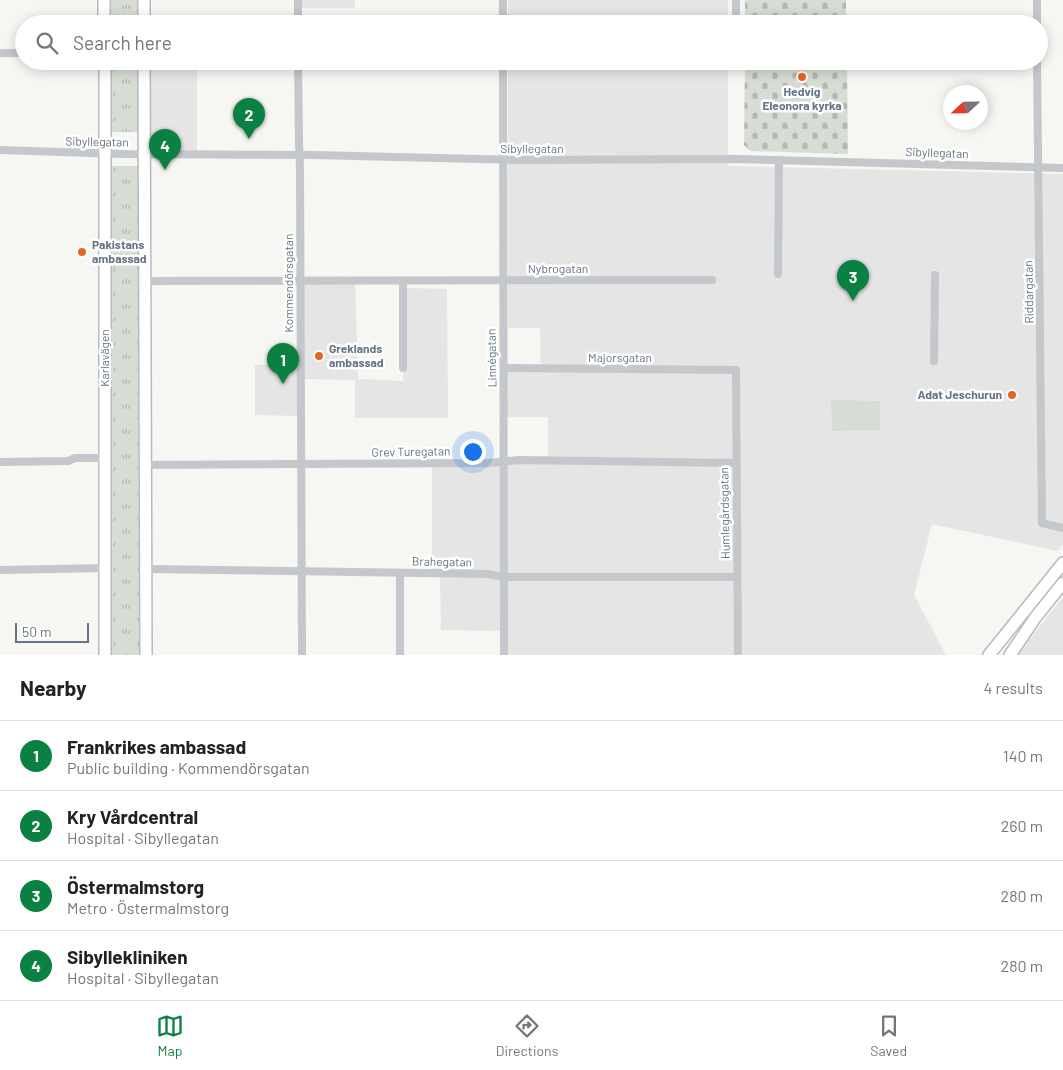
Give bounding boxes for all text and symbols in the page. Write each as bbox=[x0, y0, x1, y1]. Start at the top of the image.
search box bbox=[15, 15, 1048, 70]
icon: search bbox=[33, 29, 61, 57]
text: Search here bbox=[73, 31, 172, 54]
marker: Hedvig Eleonora kyrka bbox=[796, 71, 808, 83]
place label: Hedvig Eleonora kyrka bbox=[762, 84, 842, 112]
north arrow bbox=[943, 85, 988, 130]
pin: 2 bbox=[233, 98, 265, 139]
pin: 4 bbox=[149, 129, 181, 170]
street label: Sibyllegatan bbox=[65, 133, 129, 149]
street label: Sibyllegatan bbox=[500, 141, 564, 155]
street label: Sibyllegatan bbox=[905, 144, 969, 160]
street label: Kommendörsgatan bbox=[281, 234, 295, 332]
place label: Pakistans ambassad bbox=[92, 237, 147, 265]
marker: Pakistans ambassad bbox=[76, 246, 88, 258]
pin: 3 bbox=[837, 260, 869, 301]
street label: Riddargatan bbox=[1020, 260, 1036, 324]
street label: Nybrogatan bbox=[528, 261, 588, 275]
street label: Karlavägen bbox=[97, 329, 111, 387]
street label: Linnégatan bbox=[483, 329, 499, 387]
place label: Greklands ambassad bbox=[329, 341, 384, 369]
pin: 1 bbox=[267, 343, 299, 384]
marker: Greklands ambassad bbox=[313, 350, 325, 362]
street label: Majorsgatan bbox=[588, 350, 652, 364]
place label: Adat Jeschurun bbox=[917, 387, 1002, 401]
marker: Adat Jeschurun bbox=[1006, 389, 1018, 401]
your location bbox=[460, 439, 486, 465]
street label: Grev Turegatan bbox=[371, 443, 451, 459]
street label: Humlegårdsgatan bbox=[716, 467, 732, 559]
street label: Brahegatan bbox=[412, 553, 472, 569]
scale bar bbox=[15, 620, 89, 643]
text: 50 m bbox=[22, 623, 51, 640]
text: Nearby bbox=[20, 675, 86, 700]
text: 4 results bbox=[983, 678, 1043, 697]
text: Frankrikes ambassad bbox=[67, 735, 246, 758]
text: 1 bbox=[33, 746, 39, 765]
text: 140 m bbox=[1003, 746, 1043, 765]
text: Public building · Kommendörsgatan bbox=[67, 758, 310, 777]
text: Kry Vårdcentral bbox=[67, 805, 198, 828]
text: 2 bbox=[32, 816, 40, 835]
text: 260 m bbox=[1001, 816, 1043, 835]
text: Hospital · Sibyllegatan bbox=[67, 828, 219, 847]
text: Östermalmstorg bbox=[67, 875, 204, 898]
text: 3 bbox=[32, 886, 40, 905]
text: 280 m bbox=[1001, 886, 1043, 905]
text: Metro · Östermalmstorg bbox=[67, 898, 229, 917]
text: Sibyllekliniken bbox=[67, 945, 188, 968]
text: 4 bbox=[31, 956, 41, 975]
text: 280 m bbox=[1001, 956, 1043, 975]
text: Hospital · Sibyllegatan bbox=[67, 968, 219, 987]
tab: Map bbox=[156, 1012, 184, 1059]
tab: Directions bbox=[496, 1012, 558, 1059]
tab: Saved bbox=[870, 1012, 907, 1059]

